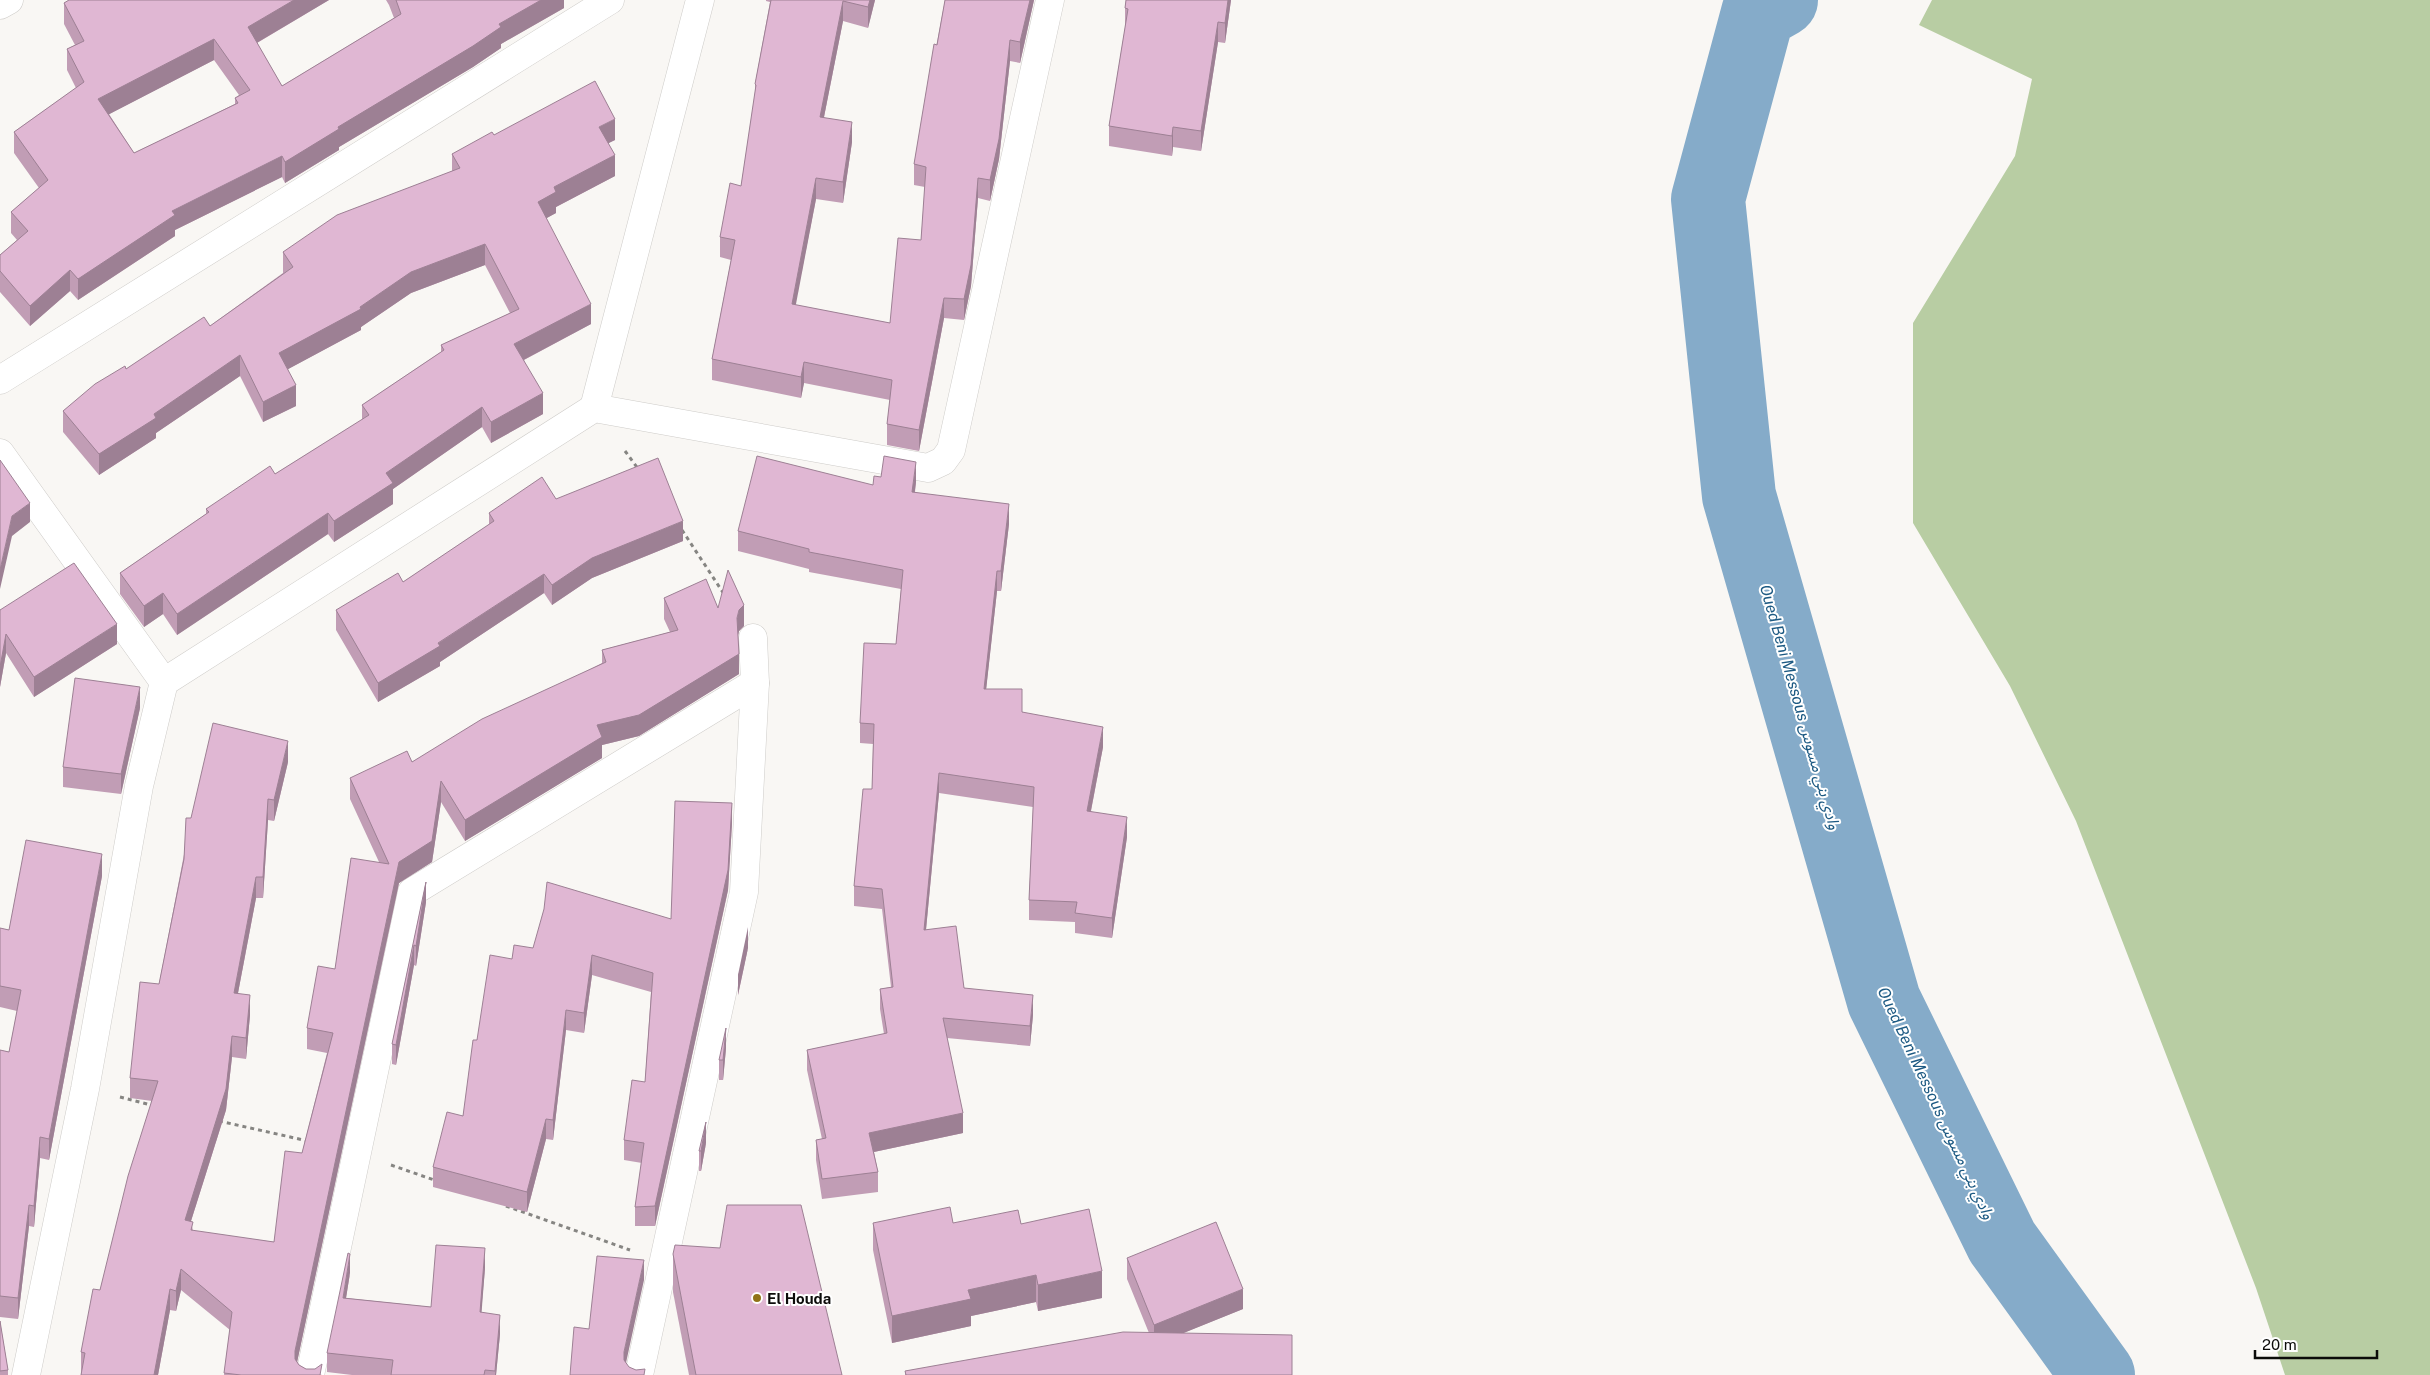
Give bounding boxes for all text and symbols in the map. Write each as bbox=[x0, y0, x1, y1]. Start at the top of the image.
water label: Oued Beni Messous وادي بني مسوس bbox=[1752, 582, 1844, 833]
water label: Oued Beni Messous وادي بني مسوس bbox=[1870, 984, 1998, 1224]
place label: El Houda bbox=[767, 1290, 831, 1307]
marker: El Houda bbox=[751, 1292, 763, 1304]
scale bar bbox=[2255, 1328, 2378, 1360]
text: 20 m bbox=[2262, 1336, 2297, 1353]

